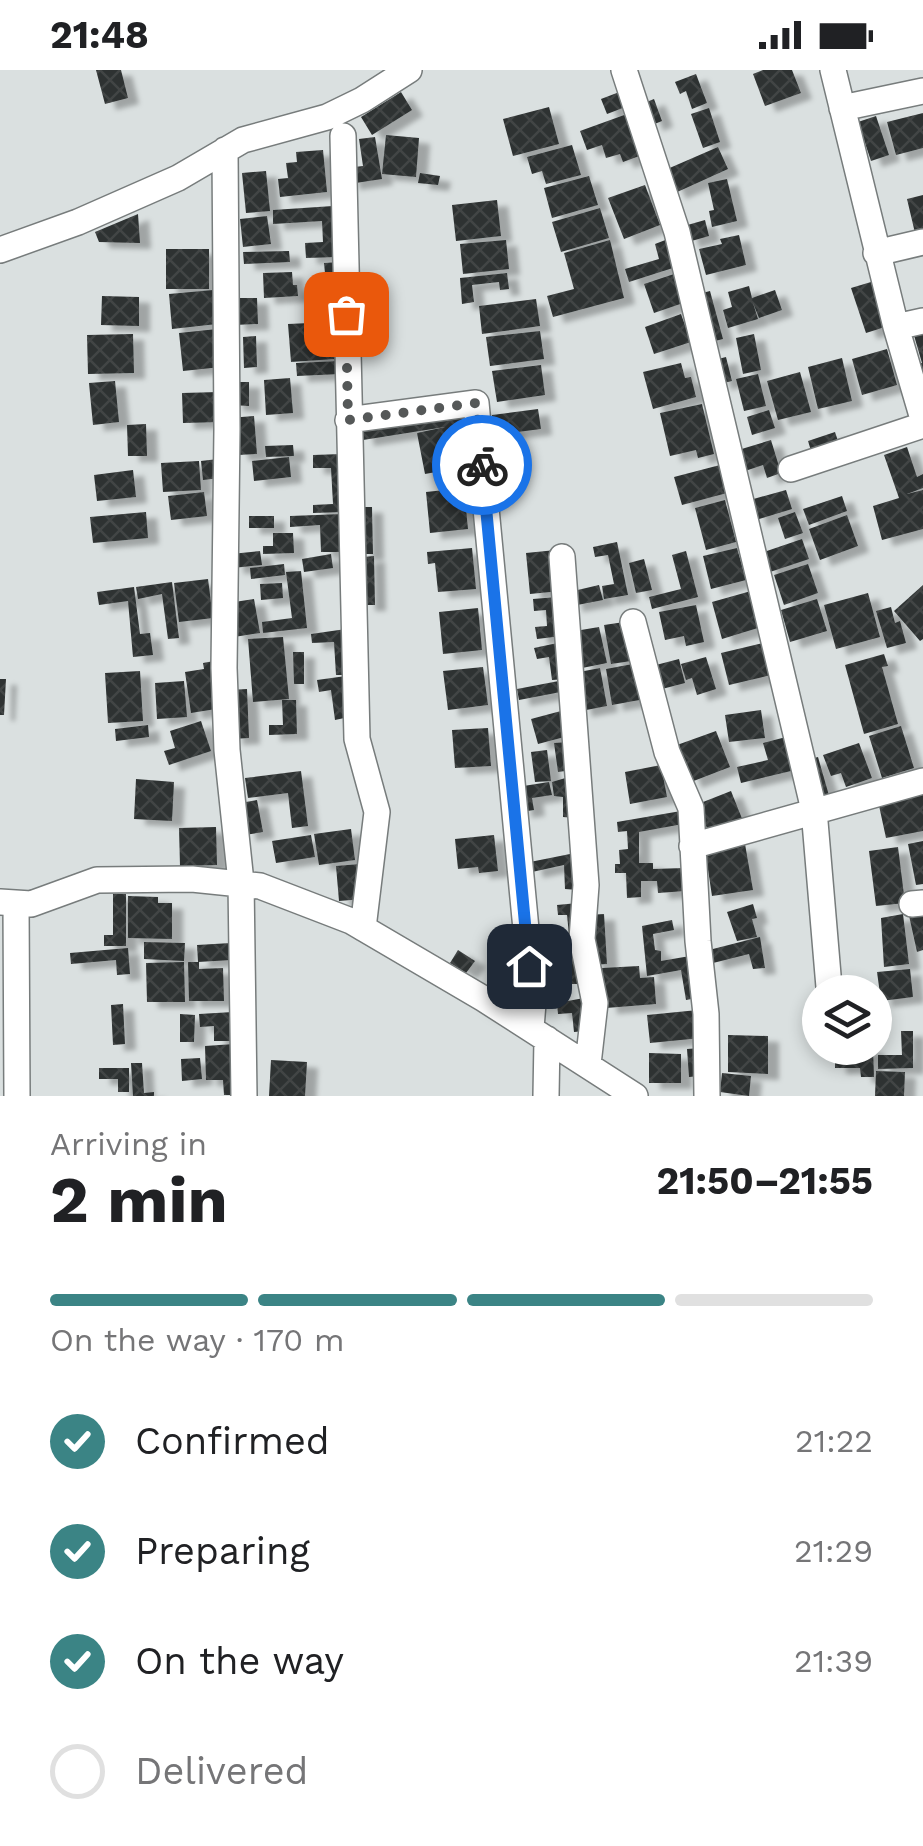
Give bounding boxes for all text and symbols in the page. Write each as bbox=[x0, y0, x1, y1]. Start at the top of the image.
text: 21:48 bbox=[50, 13, 149, 57]
pin bbox=[304, 272, 389, 357]
icon: bag bbox=[319, 287, 374, 342]
courier bbox=[432, 415, 532, 515]
icon: bike bbox=[455, 438, 510, 493]
pin bbox=[487, 924, 572, 1009]
icon: home bbox=[502, 939, 557, 994]
map controls bbox=[802, 975, 892, 1065]
button: layers bbox=[802, 975, 892, 1065]
text: Arriving in bbox=[50, 1125, 207, 1163]
text: 21:50–21:55 bbox=[657, 1159, 873, 1203]
text: 2 min bbox=[50, 1162, 228, 1238]
text: On the way · 170 m bbox=[50, 1321, 345, 1359]
icon: check bbox=[50, 1414, 105, 1469]
text: Confirmed bbox=[135, 1419, 330, 1463]
text: 21:22 bbox=[795, 1422, 873, 1460]
icon: check bbox=[50, 1524, 105, 1579]
text: Preparing bbox=[135, 1529, 310, 1573]
text: 21:29 bbox=[794, 1532, 873, 1570]
icon: check bbox=[50, 1634, 105, 1689]
text: On the way bbox=[135, 1639, 344, 1683]
text: 21:39 bbox=[794, 1642, 873, 1680]
text: Delivered bbox=[135, 1749, 308, 1793]

